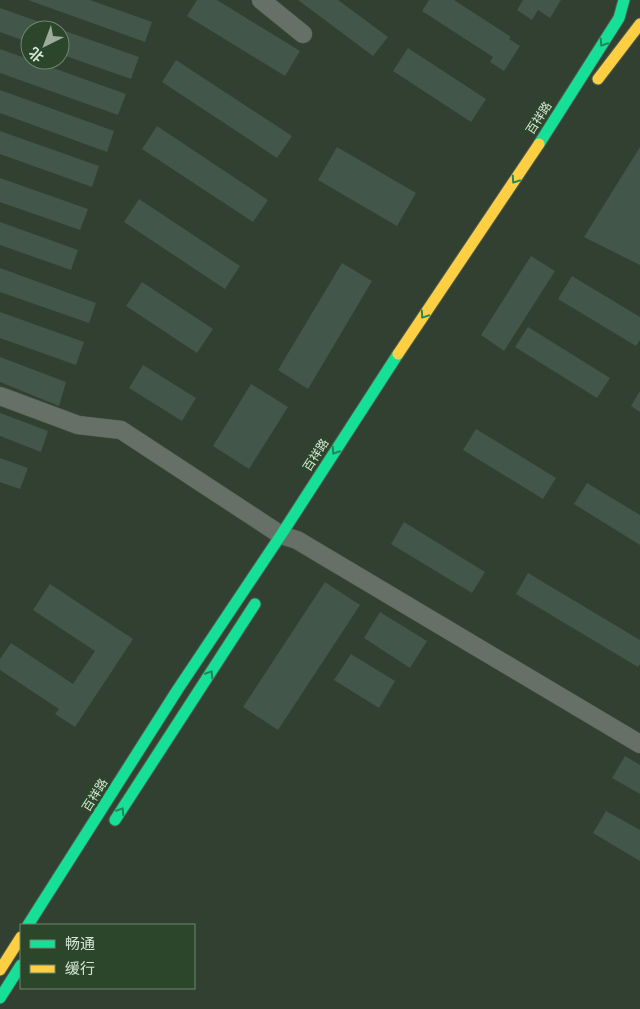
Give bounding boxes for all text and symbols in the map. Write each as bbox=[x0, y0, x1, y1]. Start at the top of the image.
north arrow bbox=[20, 20, 70, 70]
one-way arrow bbox=[599, 38, 609, 47]
text: 北 bbox=[25, 43, 48, 66]
street label: 百祥路 bbox=[522, 99, 555, 137]
one-way arrow bbox=[512, 174, 521, 184]
one-way arrow bbox=[421, 309, 430, 318]
street label: 百祥路 bbox=[299, 436, 332, 474]
one-way arrow bbox=[332, 445, 342, 454]
one-way arrow bbox=[203, 671, 213, 680]
street label: 百祥路 bbox=[79, 775, 110, 814]
one-way arrow bbox=[115, 807, 124, 817]
legend bbox=[20, 924, 195, 989]
text: 畅通 bbox=[65, 934, 95, 953]
text: 缓行 bbox=[65, 959, 95, 978]

